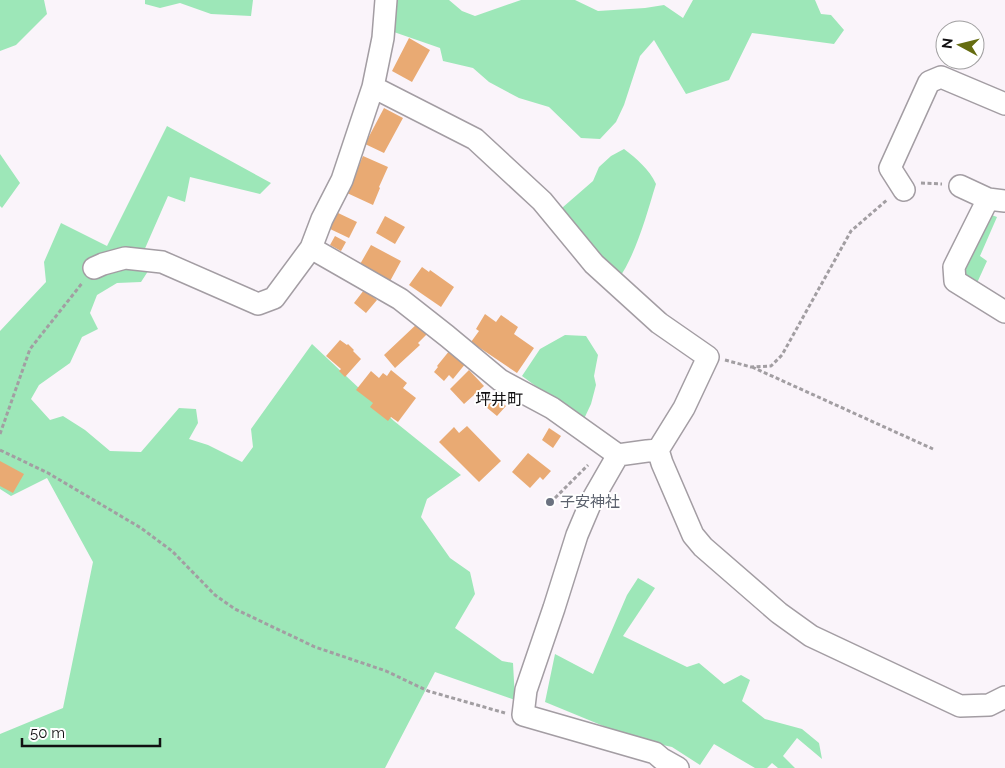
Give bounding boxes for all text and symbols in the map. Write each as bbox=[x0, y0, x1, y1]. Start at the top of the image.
north arrow bbox=[935, 20, 985, 70]
text: N bbox=[939, 37, 956, 50]
district label: 坪井町 bbox=[475, 390, 523, 409]
place label: 子安神社 bbox=[560, 493, 620, 511]
marker: 子安神社 bbox=[544, 496, 556, 508]
scale bar bbox=[22, 716, 160, 748]
text: 50 m bbox=[30, 724, 65, 742]

